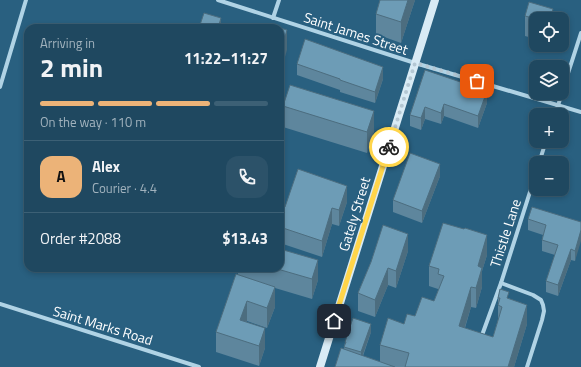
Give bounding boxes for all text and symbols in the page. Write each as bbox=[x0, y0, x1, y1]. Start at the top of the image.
street label: Saint James Street bbox=[301, 6, 411, 60]
map controls bbox=[529, 12, 569, 196]
button: locate bbox=[529, 12, 569, 52]
text: Arriving in bbox=[40, 33, 95, 53]
text: 11:22–11:27 bbox=[184, 47, 268, 70]
text: 2 min bbox=[40, 48, 103, 87]
button: layers bbox=[529, 60, 569, 100]
pin bbox=[460, 64, 494, 98]
icon: bag bbox=[466, 70, 488, 92]
button: + bbox=[529, 108, 569, 148]
text: On the way · 110 m bbox=[40, 112, 146, 132]
courier bbox=[369, 127, 409, 167]
icon: bike bbox=[378, 136, 400, 158]
text: Alex bbox=[92, 155, 120, 178]
button: phone bbox=[226, 156, 268, 198]
button: − bbox=[529, 156, 569, 196]
text: A bbox=[56, 165, 66, 188]
street label: Gately Street bbox=[333, 174, 375, 254]
text: Courier · 4.4 bbox=[92, 178, 157, 198]
street label: Thistle Lane bbox=[484, 196, 526, 270]
text: Order #2088 bbox=[40, 227, 121, 250]
text: $13.43 bbox=[222, 227, 268, 250]
street label: Saint Marks Road bbox=[51, 300, 155, 350]
pin bbox=[317, 304, 351, 338]
icon: home bbox=[323, 310, 345, 332]

